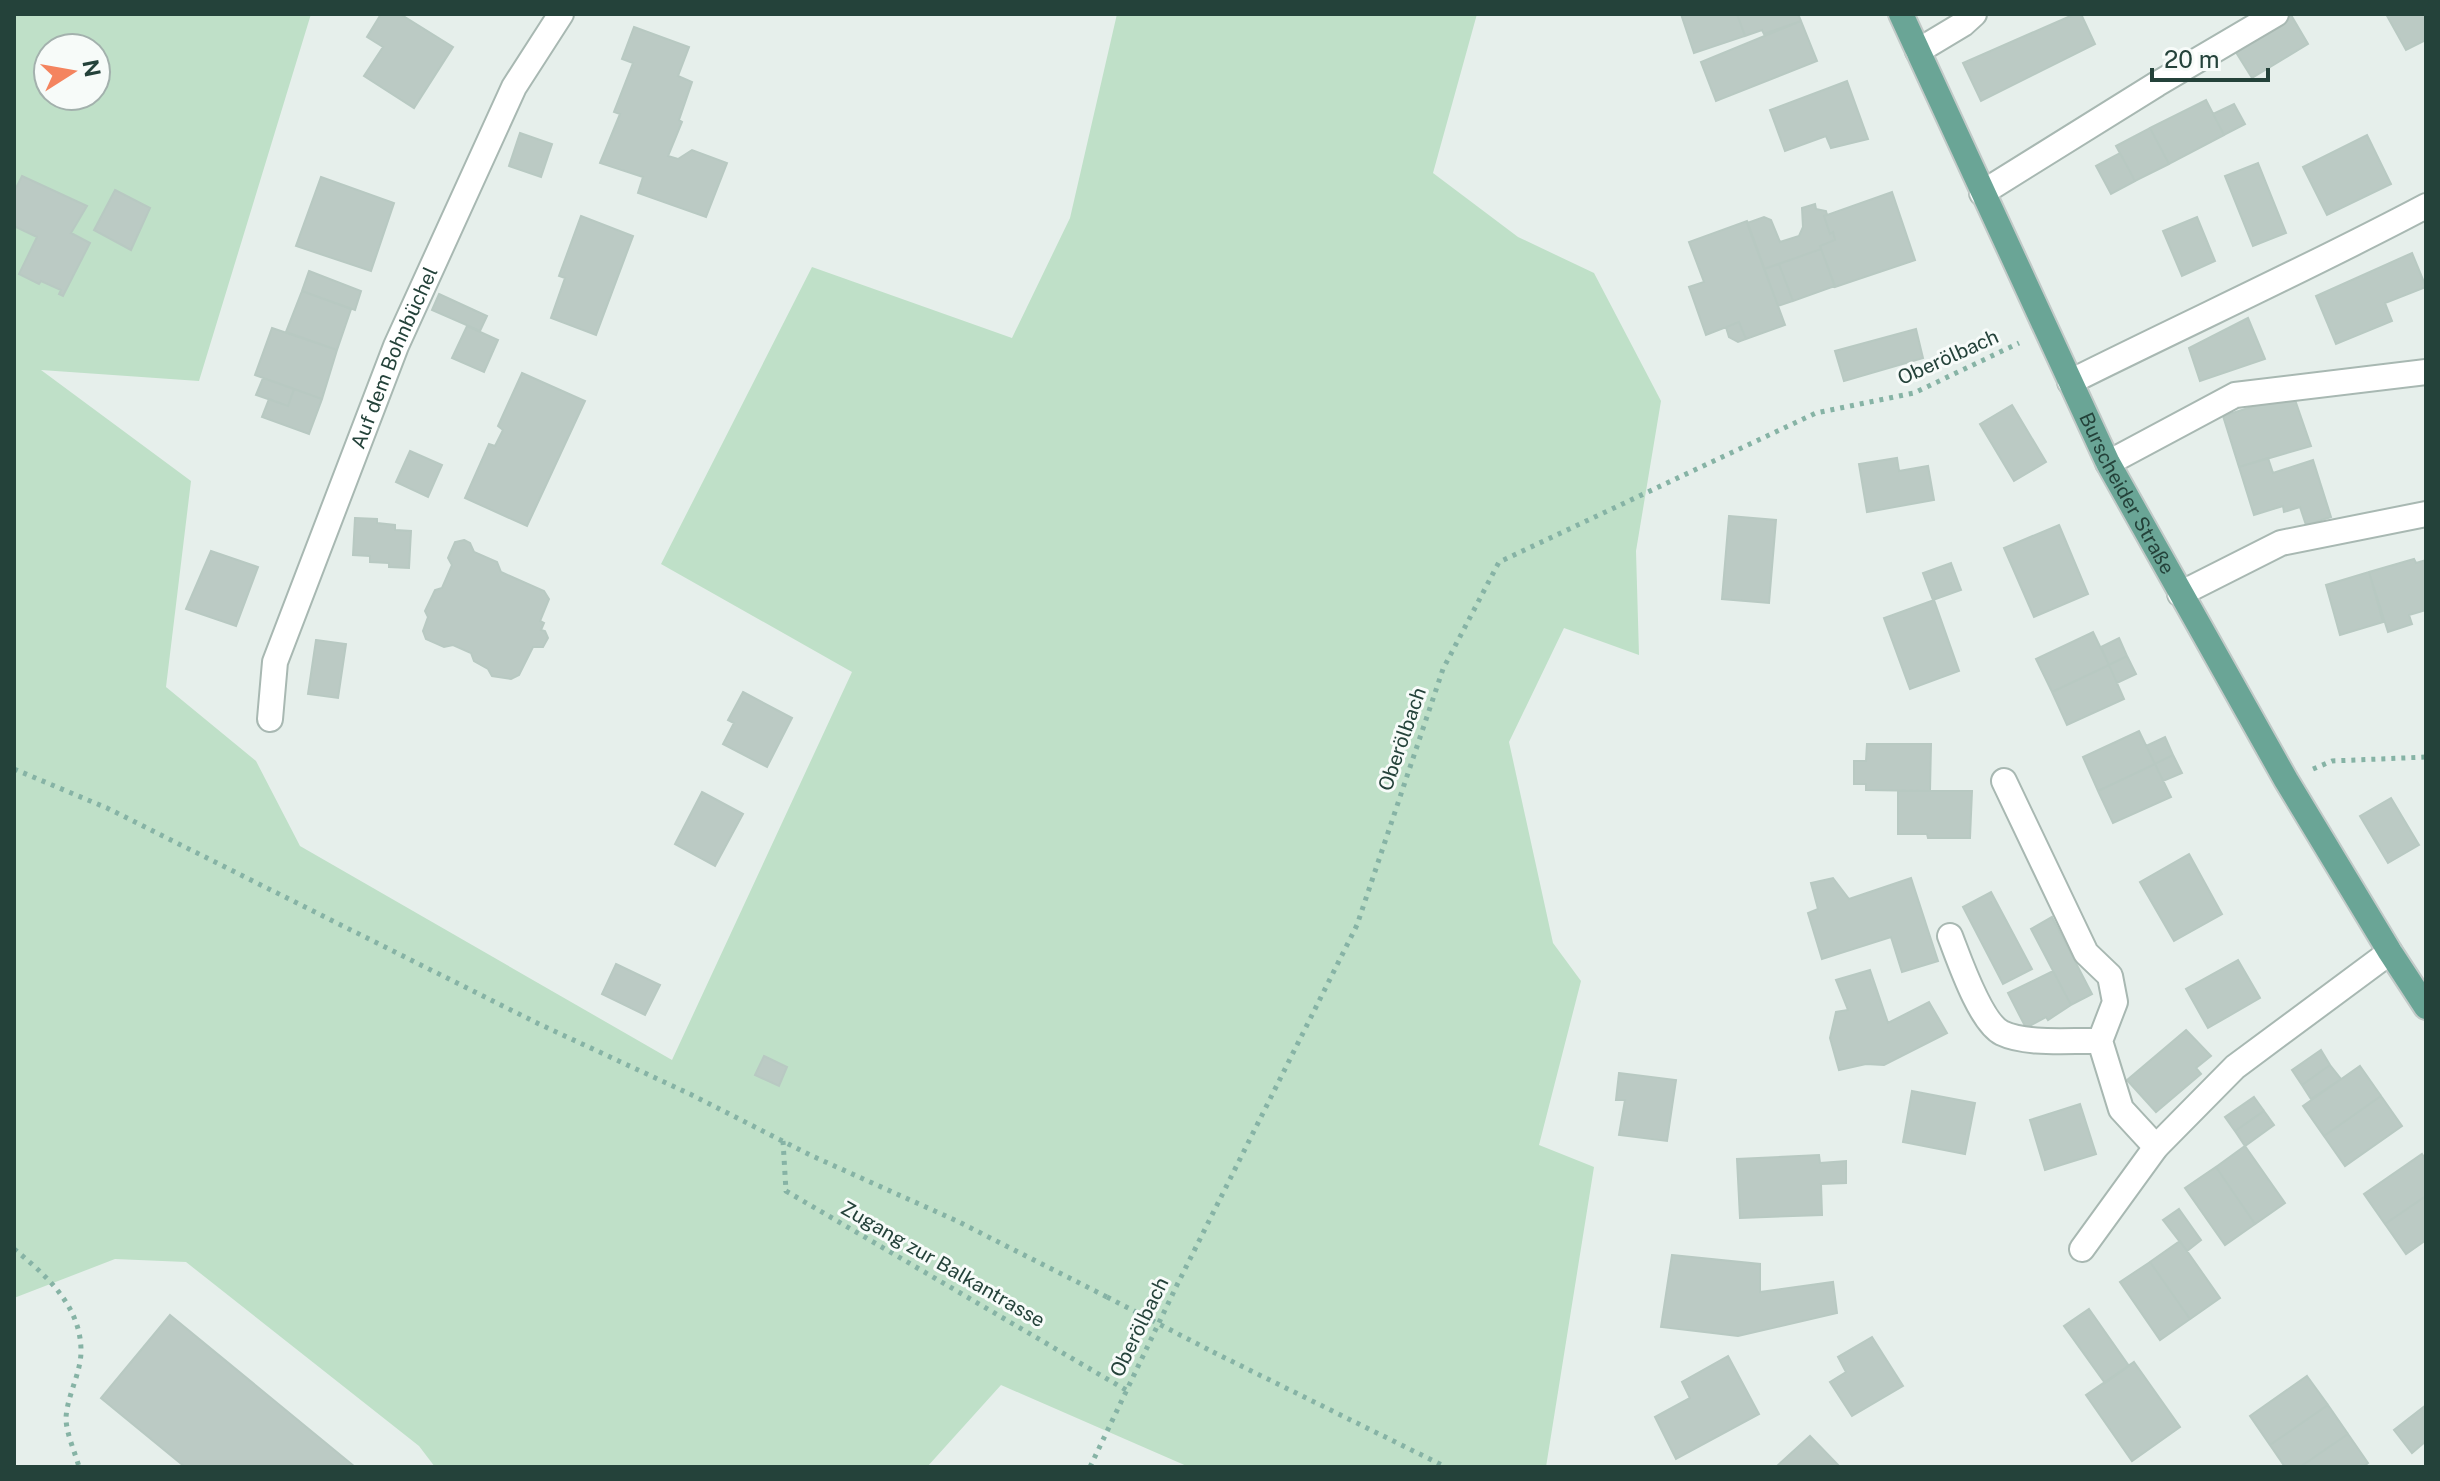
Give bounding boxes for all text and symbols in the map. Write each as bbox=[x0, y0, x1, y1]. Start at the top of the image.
north arrow bbox=[32, 32, 112, 112]
scale bar bbox=[2152, 32, 2268, 82]
text: 20 m bbox=[2164, 45, 2220, 73]
text: N bbox=[77, 57, 106, 79]
street label: Auf dem Bohnbüchel bbox=[346, 263, 442, 452]
street label: Oberölbach bbox=[1894, 324, 2002, 390]
street label: Burscheider Straße bbox=[2074, 409, 2180, 578]
street label: Oberölbach bbox=[1373, 684, 1431, 794]
street label: Zugang zur Balkantrasse bbox=[837, 1196, 1049, 1332]
street label: Oberölbach bbox=[1105, 1273, 1173, 1381]

